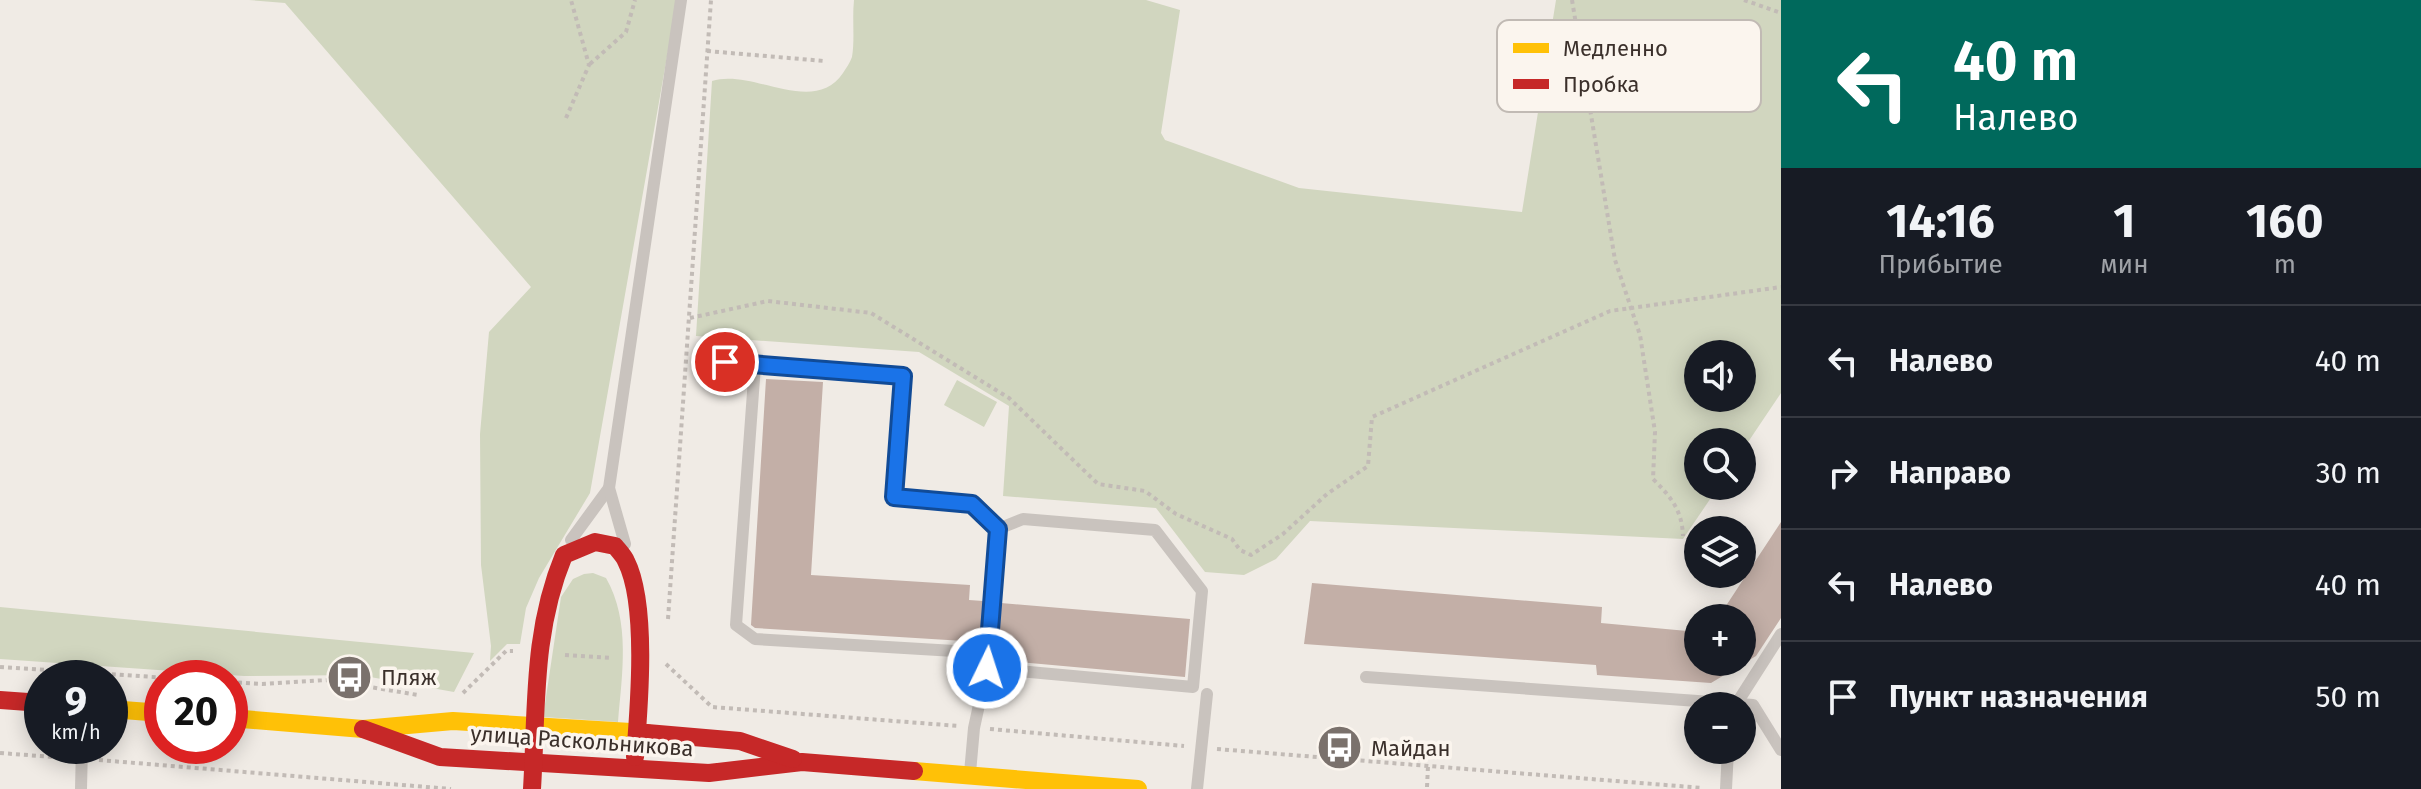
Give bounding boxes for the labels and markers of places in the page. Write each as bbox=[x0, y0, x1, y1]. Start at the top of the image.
pin bbox=[691, 328, 759, 396]
bus stop icon: Пляж bbox=[326, 653, 374, 701]
place label: Пляж bbox=[381, 664, 437, 691]
bus stop icon: Майдан bbox=[1316, 724, 1364, 772]
place label: Майдан bbox=[1371, 735, 1451, 762]

